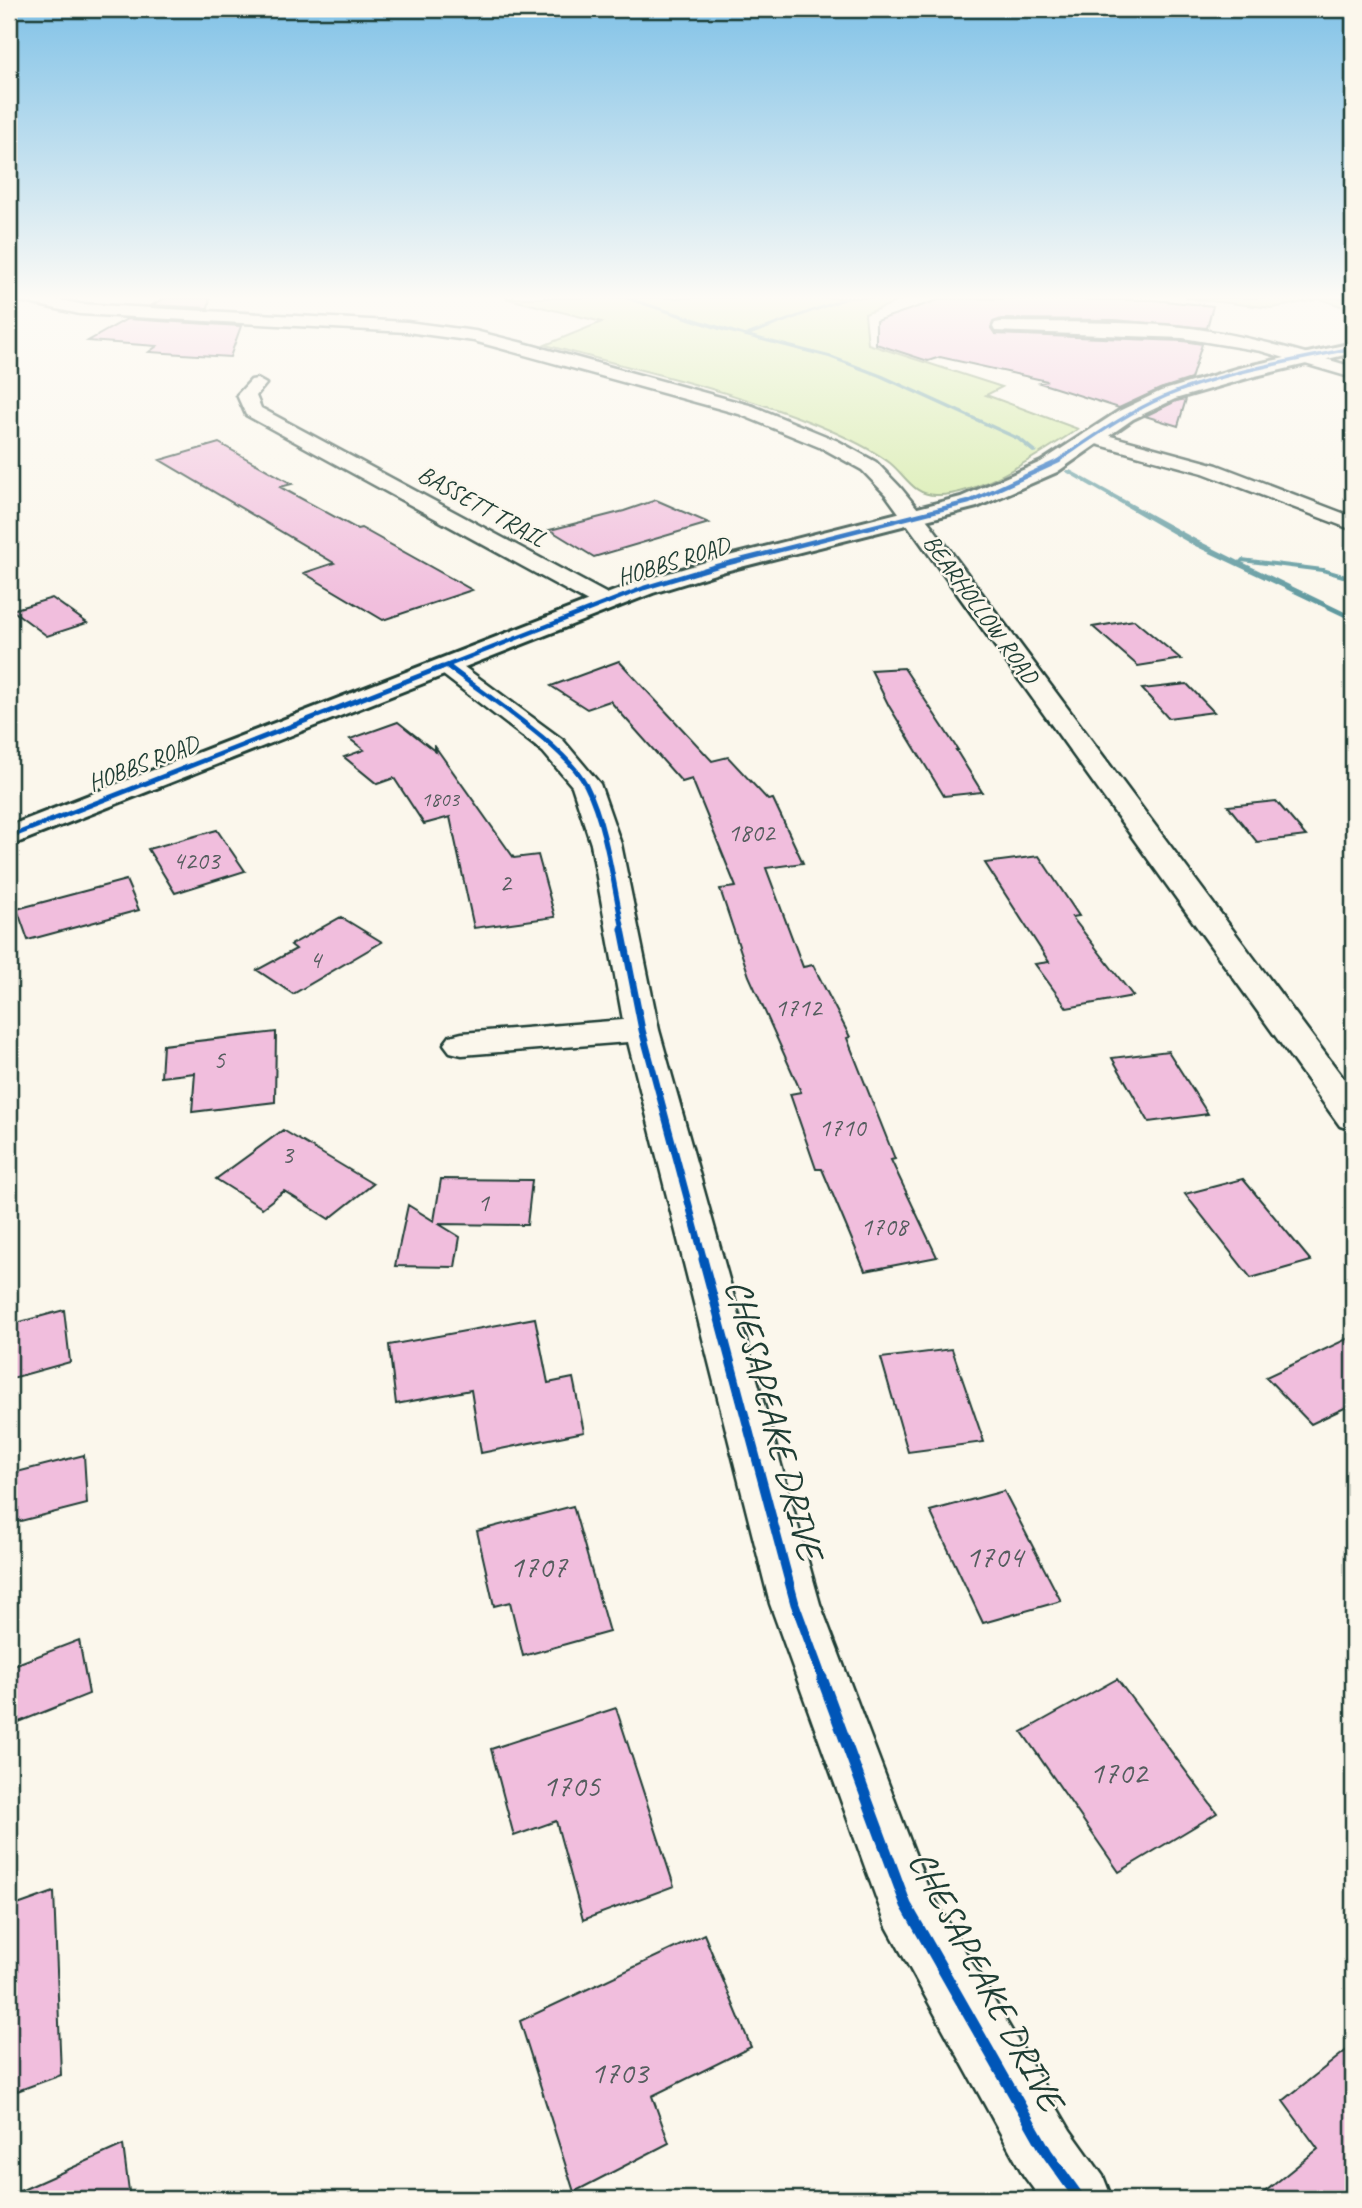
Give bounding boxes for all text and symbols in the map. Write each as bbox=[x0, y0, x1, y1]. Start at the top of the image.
street label: BASSETT TRAIL bbox=[413, 459, 552, 554]
street label: HOBBS ROAD bbox=[613, 529, 735, 592]
street label: BEARHOLLOW ROAD bbox=[917, 529, 1046, 691]
street label: HOBBS ROAD bbox=[84, 727, 204, 798]
house number: 1803 bbox=[421, 786, 460, 812]
house number: 1802 bbox=[728, 816, 777, 849]
house number: 4203 bbox=[173, 844, 222, 877]
house number: 2 bbox=[499, 866, 513, 899]
house number: 4 bbox=[309, 943, 323, 976]
house number: 1712 bbox=[775, 991, 824, 1024]
house number: 5 bbox=[213, 1043, 226, 1076]
house number: 1710 bbox=[819, 1111, 868, 1144]
house number: 3 bbox=[281, 1138, 295, 1171]
house number: 1 bbox=[477, 1186, 490, 1219]
house number: 1708 bbox=[861, 1210, 910, 1243]
street label: CHESAPEAKE DRIVE bbox=[715, 1274, 836, 1568]
house number: 1704 bbox=[965, 1536, 1026, 1577]
house number: 1707 bbox=[509, 1546, 568, 1587]
house number: 1702 bbox=[1089, 1752, 1149, 1793]
house number: 1705 bbox=[542, 1765, 601, 1806]
street label: CHESAPEAKE DRIVE bbox=[898, 1842, 1077, 2122]
house number: 1703 bbox=[590, 2052, 650, 2093]

